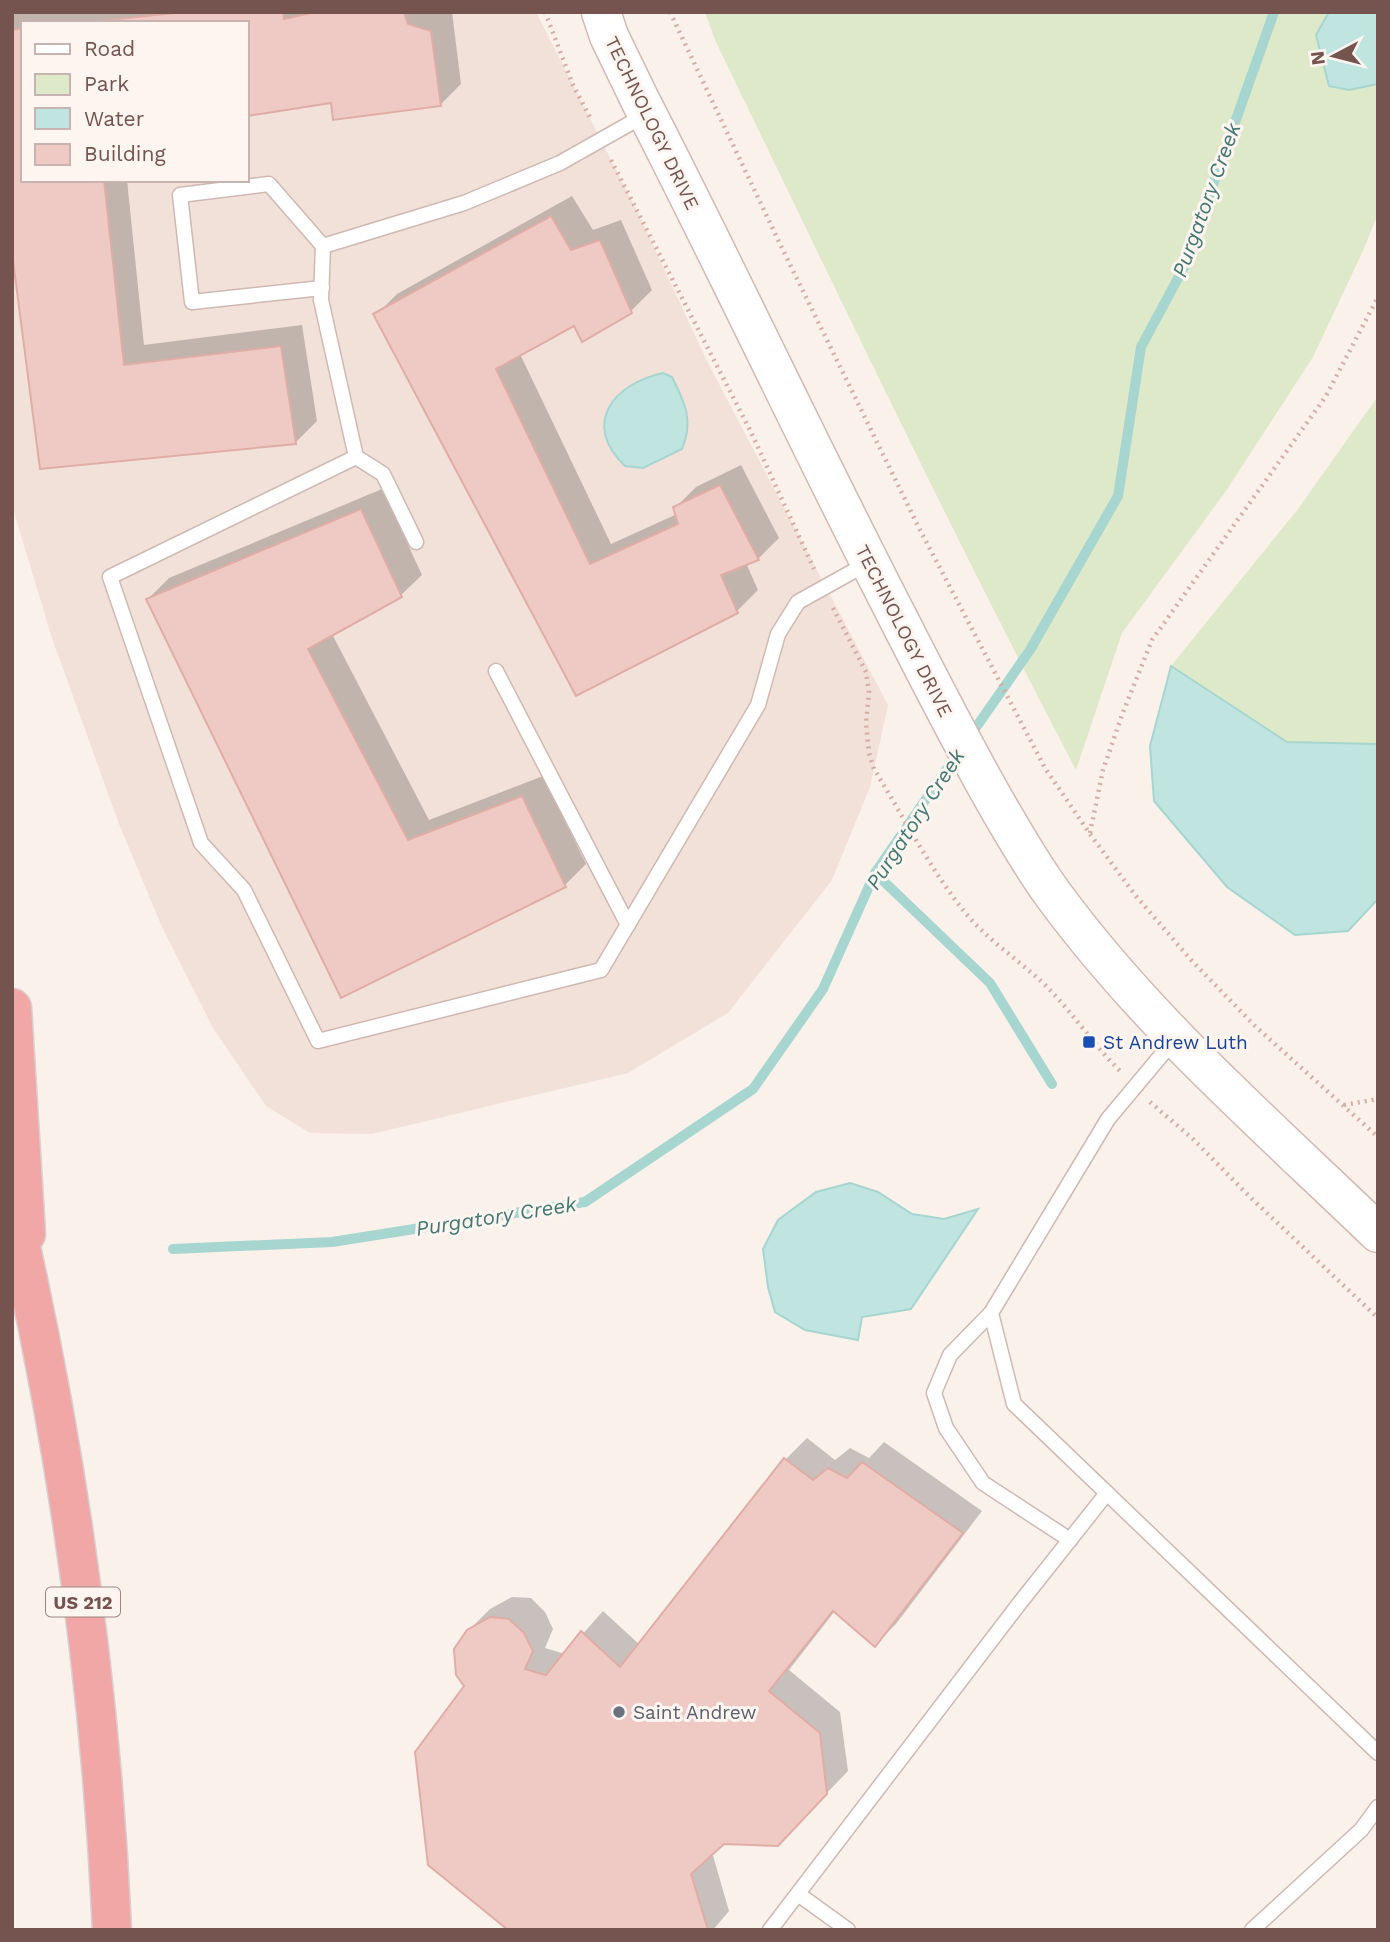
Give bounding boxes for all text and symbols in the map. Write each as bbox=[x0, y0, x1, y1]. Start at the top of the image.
legend bbox=[21, 21, 248, 182]
north arrow bbox=[1299, 21, 1369, 91]
street label: TECHNOLOGY DRIVE bbox=[600, 33, 704, 213]
text: Road bbox=[84, 36, 135, 61]
text: N bbox=[1305, 50, 1330, 66]
text: Park bbox=[84, 71, 129, 96]
text: Water bbox=[84, 106, 145, 131]
water label: Purgatory Creek bbox=[1166, 119, 1246, 281]
text: Building bbox=[84, 141, 166, 166]
street label: TECHNOLOGY DRIVE bbox=[851, 541, 957, 721]
water label: Purgatory Creek bbox=[860, 744, 970, 894]
place label: St Andrew Luth bbox=[1103, 1031, 1248, 1054]
marker: St Andrew Luth bbox=[1081, 1034, 1097, 1050]
water label: Purgatory Creek bbox=[414, 1191, 579, 1241]
road number: US 212 bbox=[46, 1588, 120, 1616]
place label: Saint Andrew bbox=[633, 1701, 757, 1724]
marker: Saint Andrew bbox=[611, 1704, 627, 1720]

